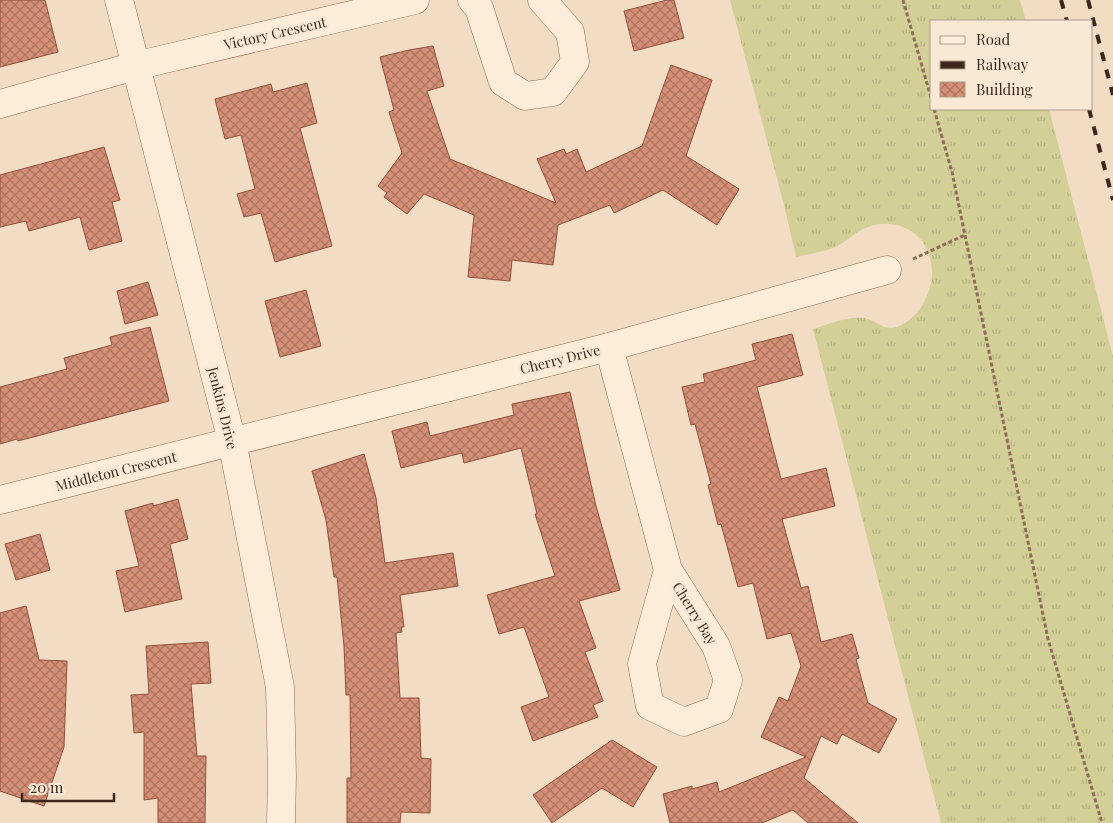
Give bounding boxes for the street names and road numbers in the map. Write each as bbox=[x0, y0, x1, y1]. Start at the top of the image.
street label: Victory Crescent bbox=[221, 12, 329, 54]
street label: Cherry Drive bbox=[518, 340, 602, 378]
street label: Jenkins Drive bbox=[203, 364, 242, 451]
street label: Middleton Crescent bbox=[53, 447, 180, 495]
street label: Cherry Bay bbox=[668, 578, 722, 648]

